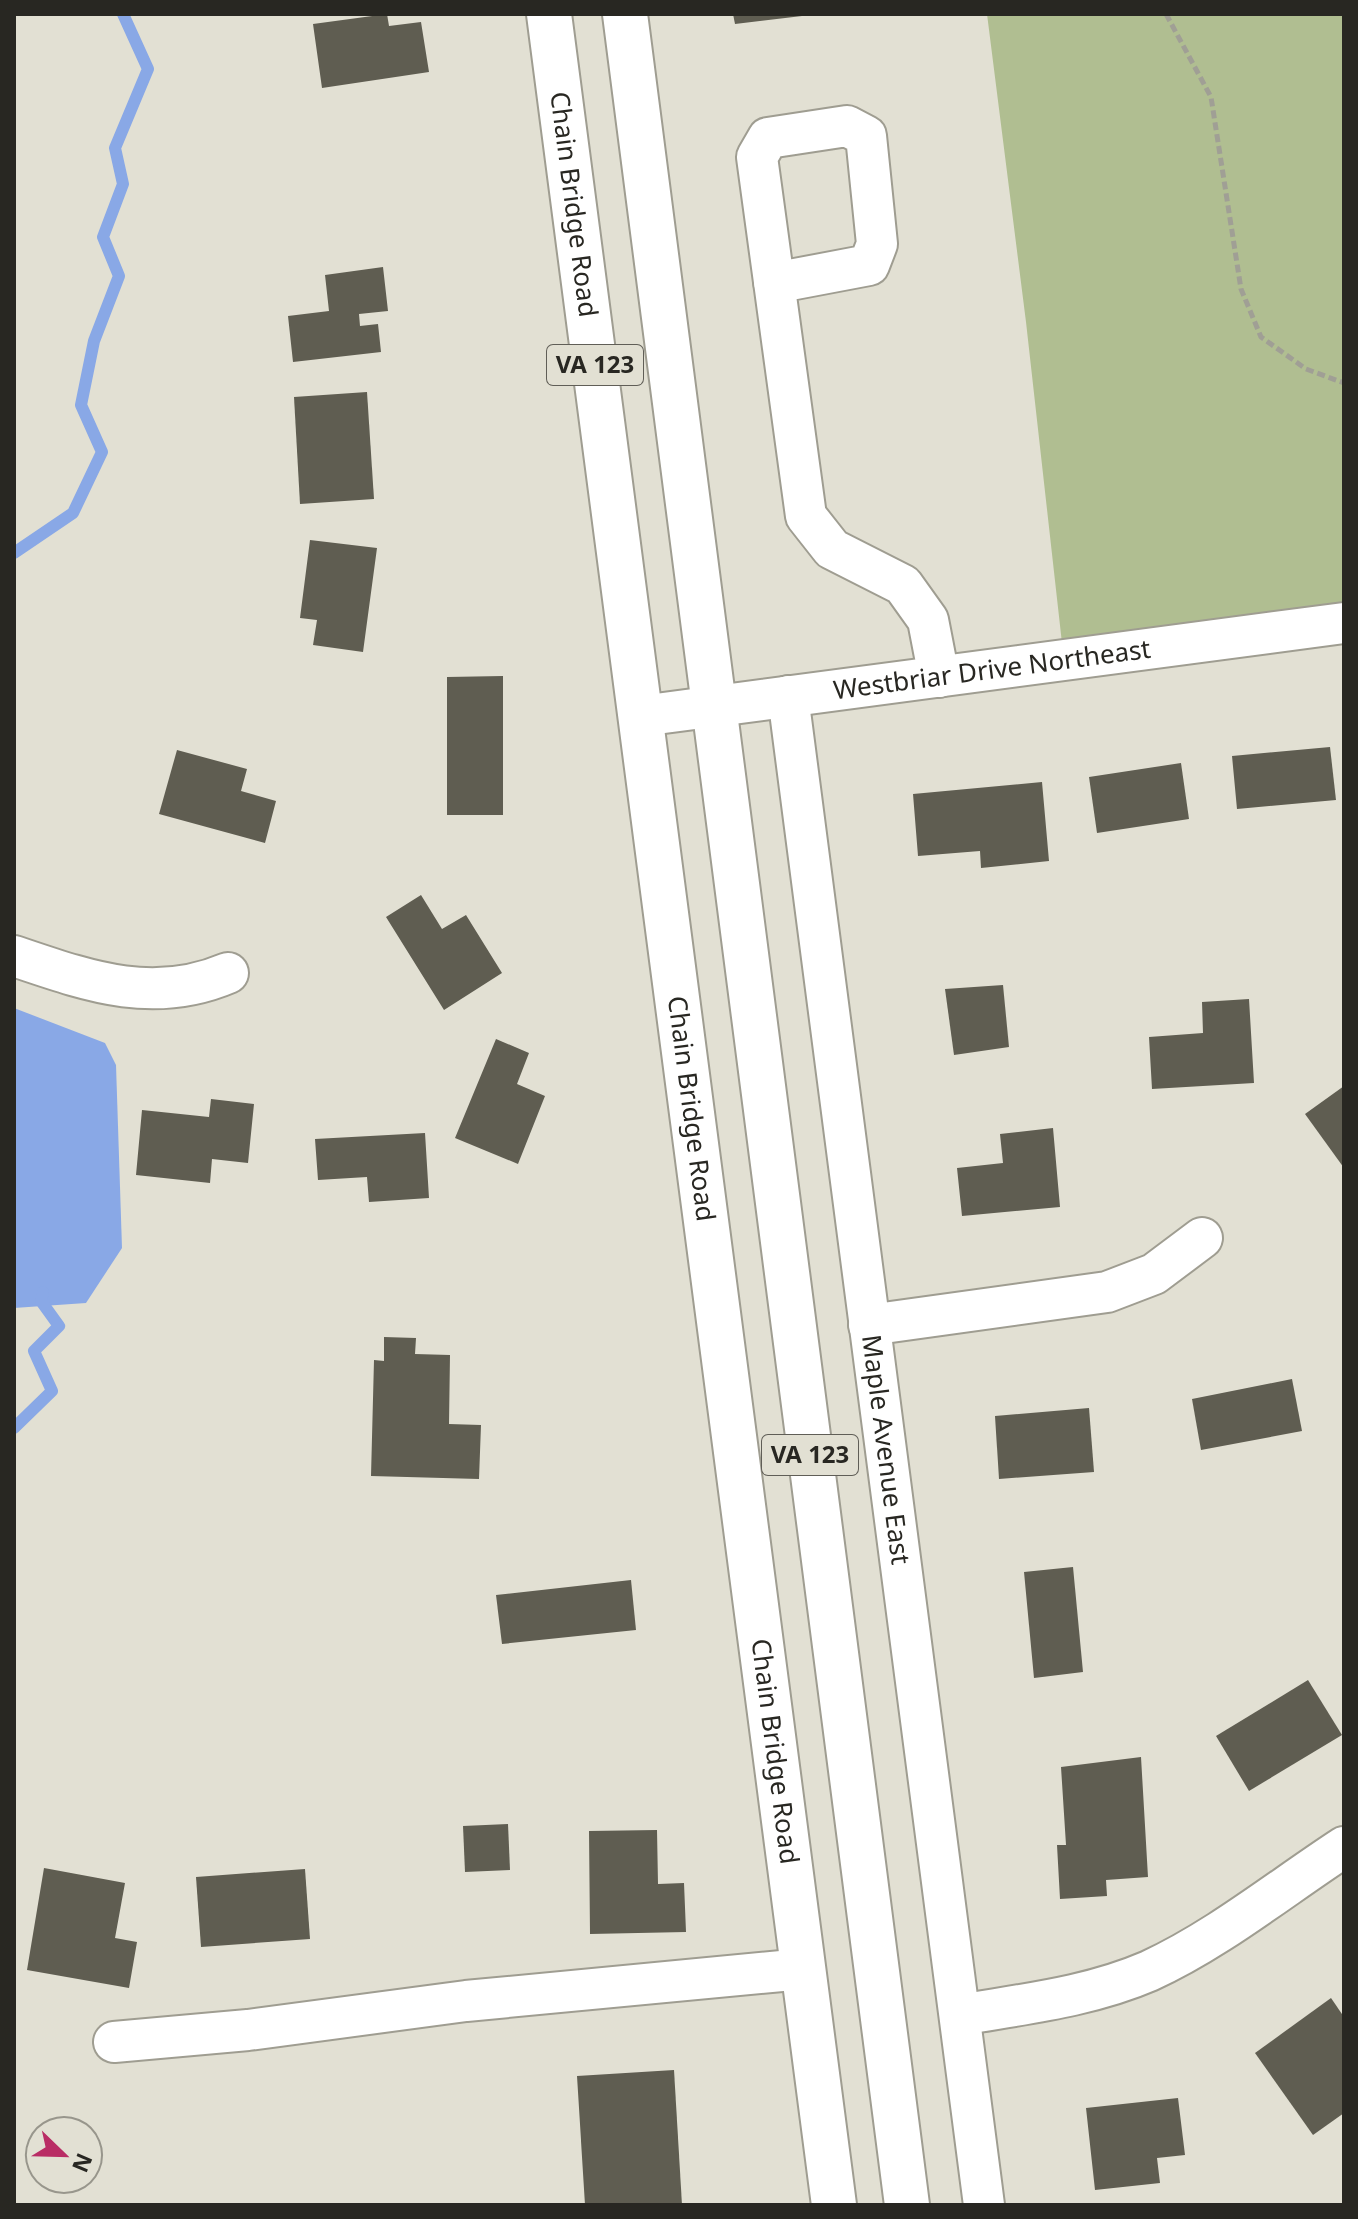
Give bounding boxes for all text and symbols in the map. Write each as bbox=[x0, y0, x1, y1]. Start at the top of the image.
street label: Chain Bridge Road bbox=[542, 89, 607, 319]
road number: VA 123 bbox=[547, 345, 643, 385]
street label: Westbriar Drive Northeast bbox=[831, 630, 1153, 707]
street label: Chain Bridge Road bbox=[660, 994, 725, 1224]
street label: Maple Avenue East bbox=[854, 1332, 920, 1567]
road number: VA 123 bbox=[762, 1435, 858, 1475]
street label: Chain Bridge Road bbox=[743, 1636, 808, 1866]
north arrow bbox=[24, 2115, 104, 2195]
text: N bbox=[66, 2149, 101, 2177]

